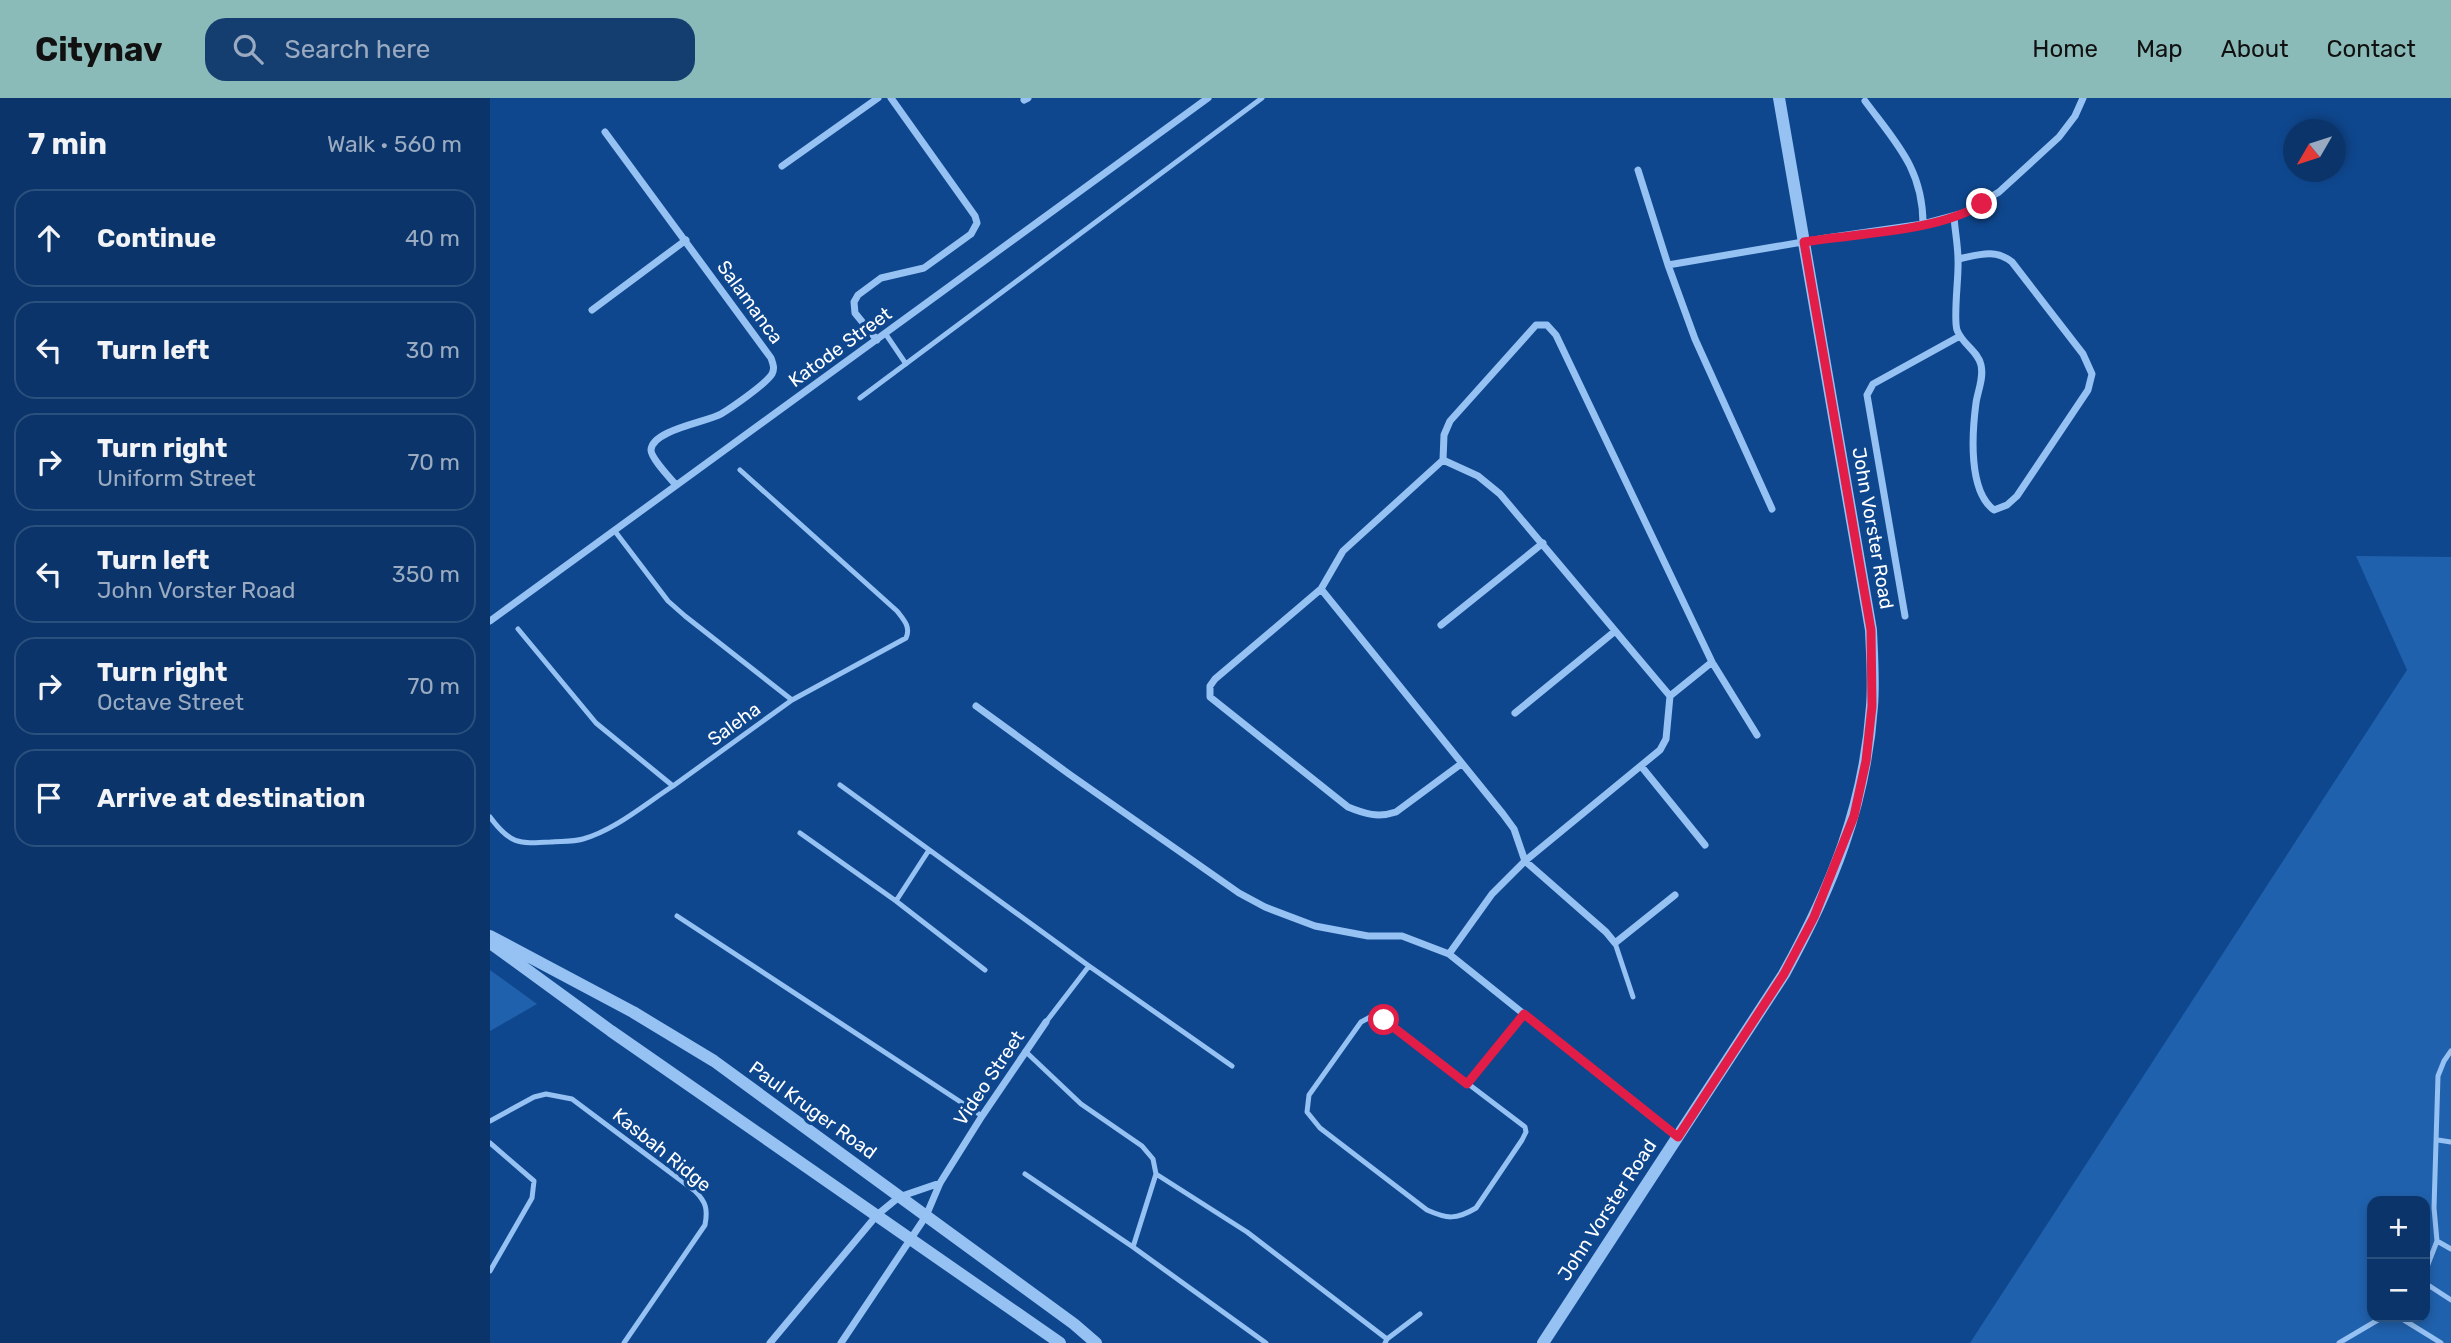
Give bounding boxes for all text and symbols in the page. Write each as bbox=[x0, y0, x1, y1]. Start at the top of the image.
search box bbox=[205, 18, 695, 81]
text: Citynav bbox=[35, 30, 163, 69]
icon: search bbox=[229, 30, 267, 68]
text: Search here bbox=[285, 34, 430, 65]
text: Home bbox=[2032, 35, 2098, 63]
text: Map bbox=[2136, 35, 2183, 63]
text: About bbox=[2221, 35, 2289, 63]
text: Contact bbox=[2327, 35, 2416, 63]
north arrow bbox=[2283, 119, 2346, 182]
text: 7 min bbox=[28, 126, 107, 162]
text: Walk · 560 m bbox=[327, 130, 462, 158]
route end bbox=[1966, 188, 1997, 219]
icon: ahead bbox=[30, 219, 68, 257]
text: Continue bbox=[97, 223, 216, 254]
text: 40 m bbox=[405, 224, 460, 252]
street label: Salamanca bbox=[712, 256, 788, 348]
street label: Katode Street bbox=[784, 302, 896, 392]
icon: left bbox=[30, 331, 68, 369]
text: Turn left bbox=[97, 335, 209, 366]
text: 30 m bbox=[405, 336, 460, 364]
text: Turn right bbox=[97, 433, 227, 464]
icon: right bbox=[30, 443, 68, 481]
street label: John Vorster Road bbox=[1847, 445, 1899, 611]
text: 70 m bbox=[408, 448, 460, 476]
text: Uniform Street bbox=[97, 464, 256, 492]
text: Turn left bbox=[97, 545, 209, 576]
icon: left bbox=[30, 555, 68, 593]
text: 350 m bbox=[392, 560, 460, 588]
text: John Vorster Road bbox=[97, 576, 296, 604]
text: Turn right bbox=[97, 657, 227, 688]
icon: right bbox=[30, 667, 68, 705]
text: 70 m bbox=[408, 672, 460, 700]
text: Octave Street bbox=[97, 688, 244, 716]
street label: Saleha bbox=[703, 697, 765, 751]
icon: arrive bbox=[30, 779, 68, 817]
text: Arrive at destination bbox=[97, 783, 365, 814]
route start bbox=[1368, 1004, 1399, 1035]
street label: Video Street bbox=[949, 1026, 1029, 1130]
street label: Paul Kruger Road bbox=[745, 1056, 881, 1164]
street label: Kasbah Ridge bbox=[608, 1103, 716, 1197]
street label: John Vorster Road bbox=[1553, 1135, 1661, 1285]
map controls bbox=[2367, 1196, 2430, 1322]
button: + bbox=[2367, 1196, 2430, 1259]
button: − bbox=[2367, 1259, 2430, 1322]

